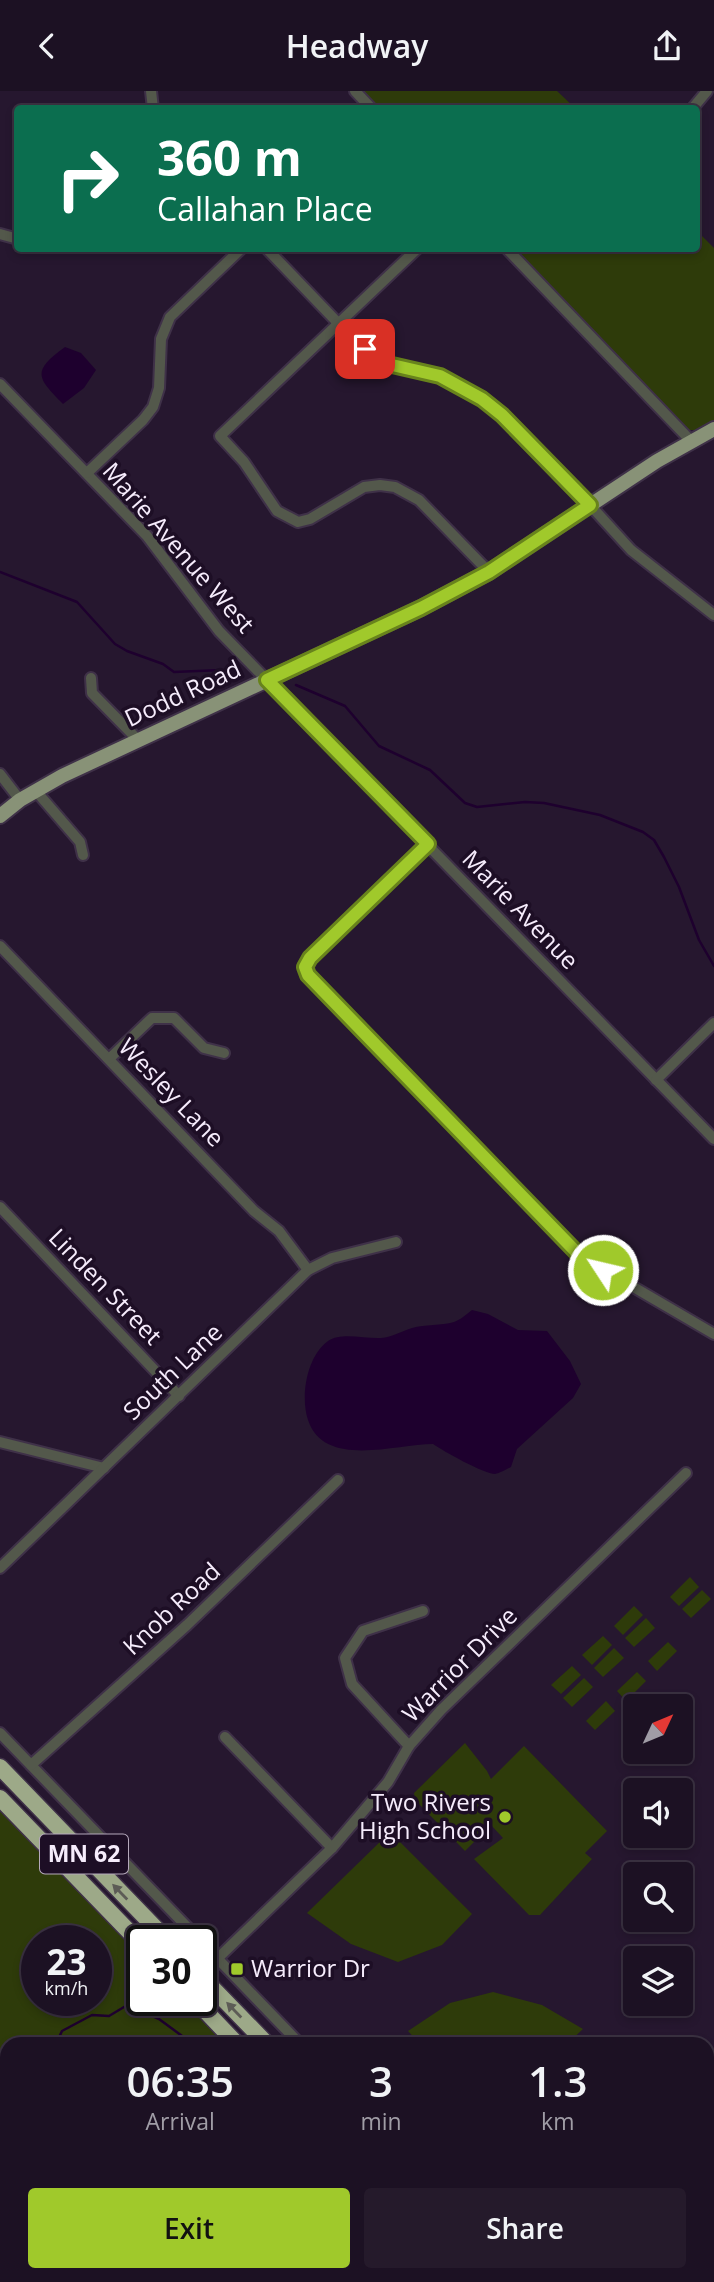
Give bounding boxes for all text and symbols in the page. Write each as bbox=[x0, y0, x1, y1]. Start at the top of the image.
text: Headway bbox=[286, 24, 428, 67]
icon: back bbox=[28, 27, 66, 65]
icon: share bbox=[648, 27, 686, 65]
text: 360 m bbox=[157, 124, 302, 190]
icon: right bbox=[42, 133, 133, 224]
text: Callahan Place bbox=[157, 187, 373, 230]
pin bbox=[335, 319, 395, 379]
icon: arrive bbox=[346, 330, 384, 368]
street label: Marie Avenue West bbox=[96, 455, 262, 639]
street label: Dodd Road bbox=[119, 651, 246, 734]
street label: Marie Avenue bbox=[456, 842, 586, 976]
street label: Wesley Lane bbox=[112, 1031, 232, 1153]
street label: Linden Street bbox=[42, 1221, 170, 1351]
position arrow bbox=[566, 1233, 640, 1307]
street label: South Lane bbox=[115, 1315, 229, 1427]
street label: Knob Road bbox=[115, 1554, 227, 1662]
street label: Warrior Drive bbox=[394, 1599, 524, 1729]
north arrow bbox=[623, 1694, 693, 1764]
map controls bbox=[623, 1694, 693, 2016]
button: sound bbox=[623, 1778, 693, 1848]
place label: Two Rivers High School bbox=[359, 1785, 491, 1846]
marker: Two Rivers High School bbox=[497, 1809, 513, 1825]
road number: MN 62 bbox=[40, 1835, 128, 1873]
button: search bbox=[623, 1862, 693, 1932]
one-way arrow bbox=[112, 1883, 129, 1900]
speed limit sign: 30 bbox=[126, 1925, 217, 2016]
text: 23 bbox=[46, 1938, 87, 1985]
button: layers bbox=[623, 1946, 693, 2016]
place label: Warrior Dr bbox=[251, 1951, 370, 1984]
marker: Warrior Dr bbox=[229, 1961, 245, 1977]
text: km/h bbox=[45, 1976, 88, 2000]
one-way arrow bbox=[227, 2002, 243, 2019]
text: 06:35 bbox=[126, 2052, 234, 2109]
text: 3 bbox=[369, 2052, 393, 2109]
text: 1.3 bbox=[528, 2052, 588, 2109]
text: Arrival bbox=[146, 2105, 215, 2137]
text: min bbox=[360, 2105, 402, 2137]
text: km bbox=[541, 2105, 574, 2137]
button: Exit bbox=[28, 2188, 350, 2268]
button: Share bbox=[364, 2188, 686, 2268]

